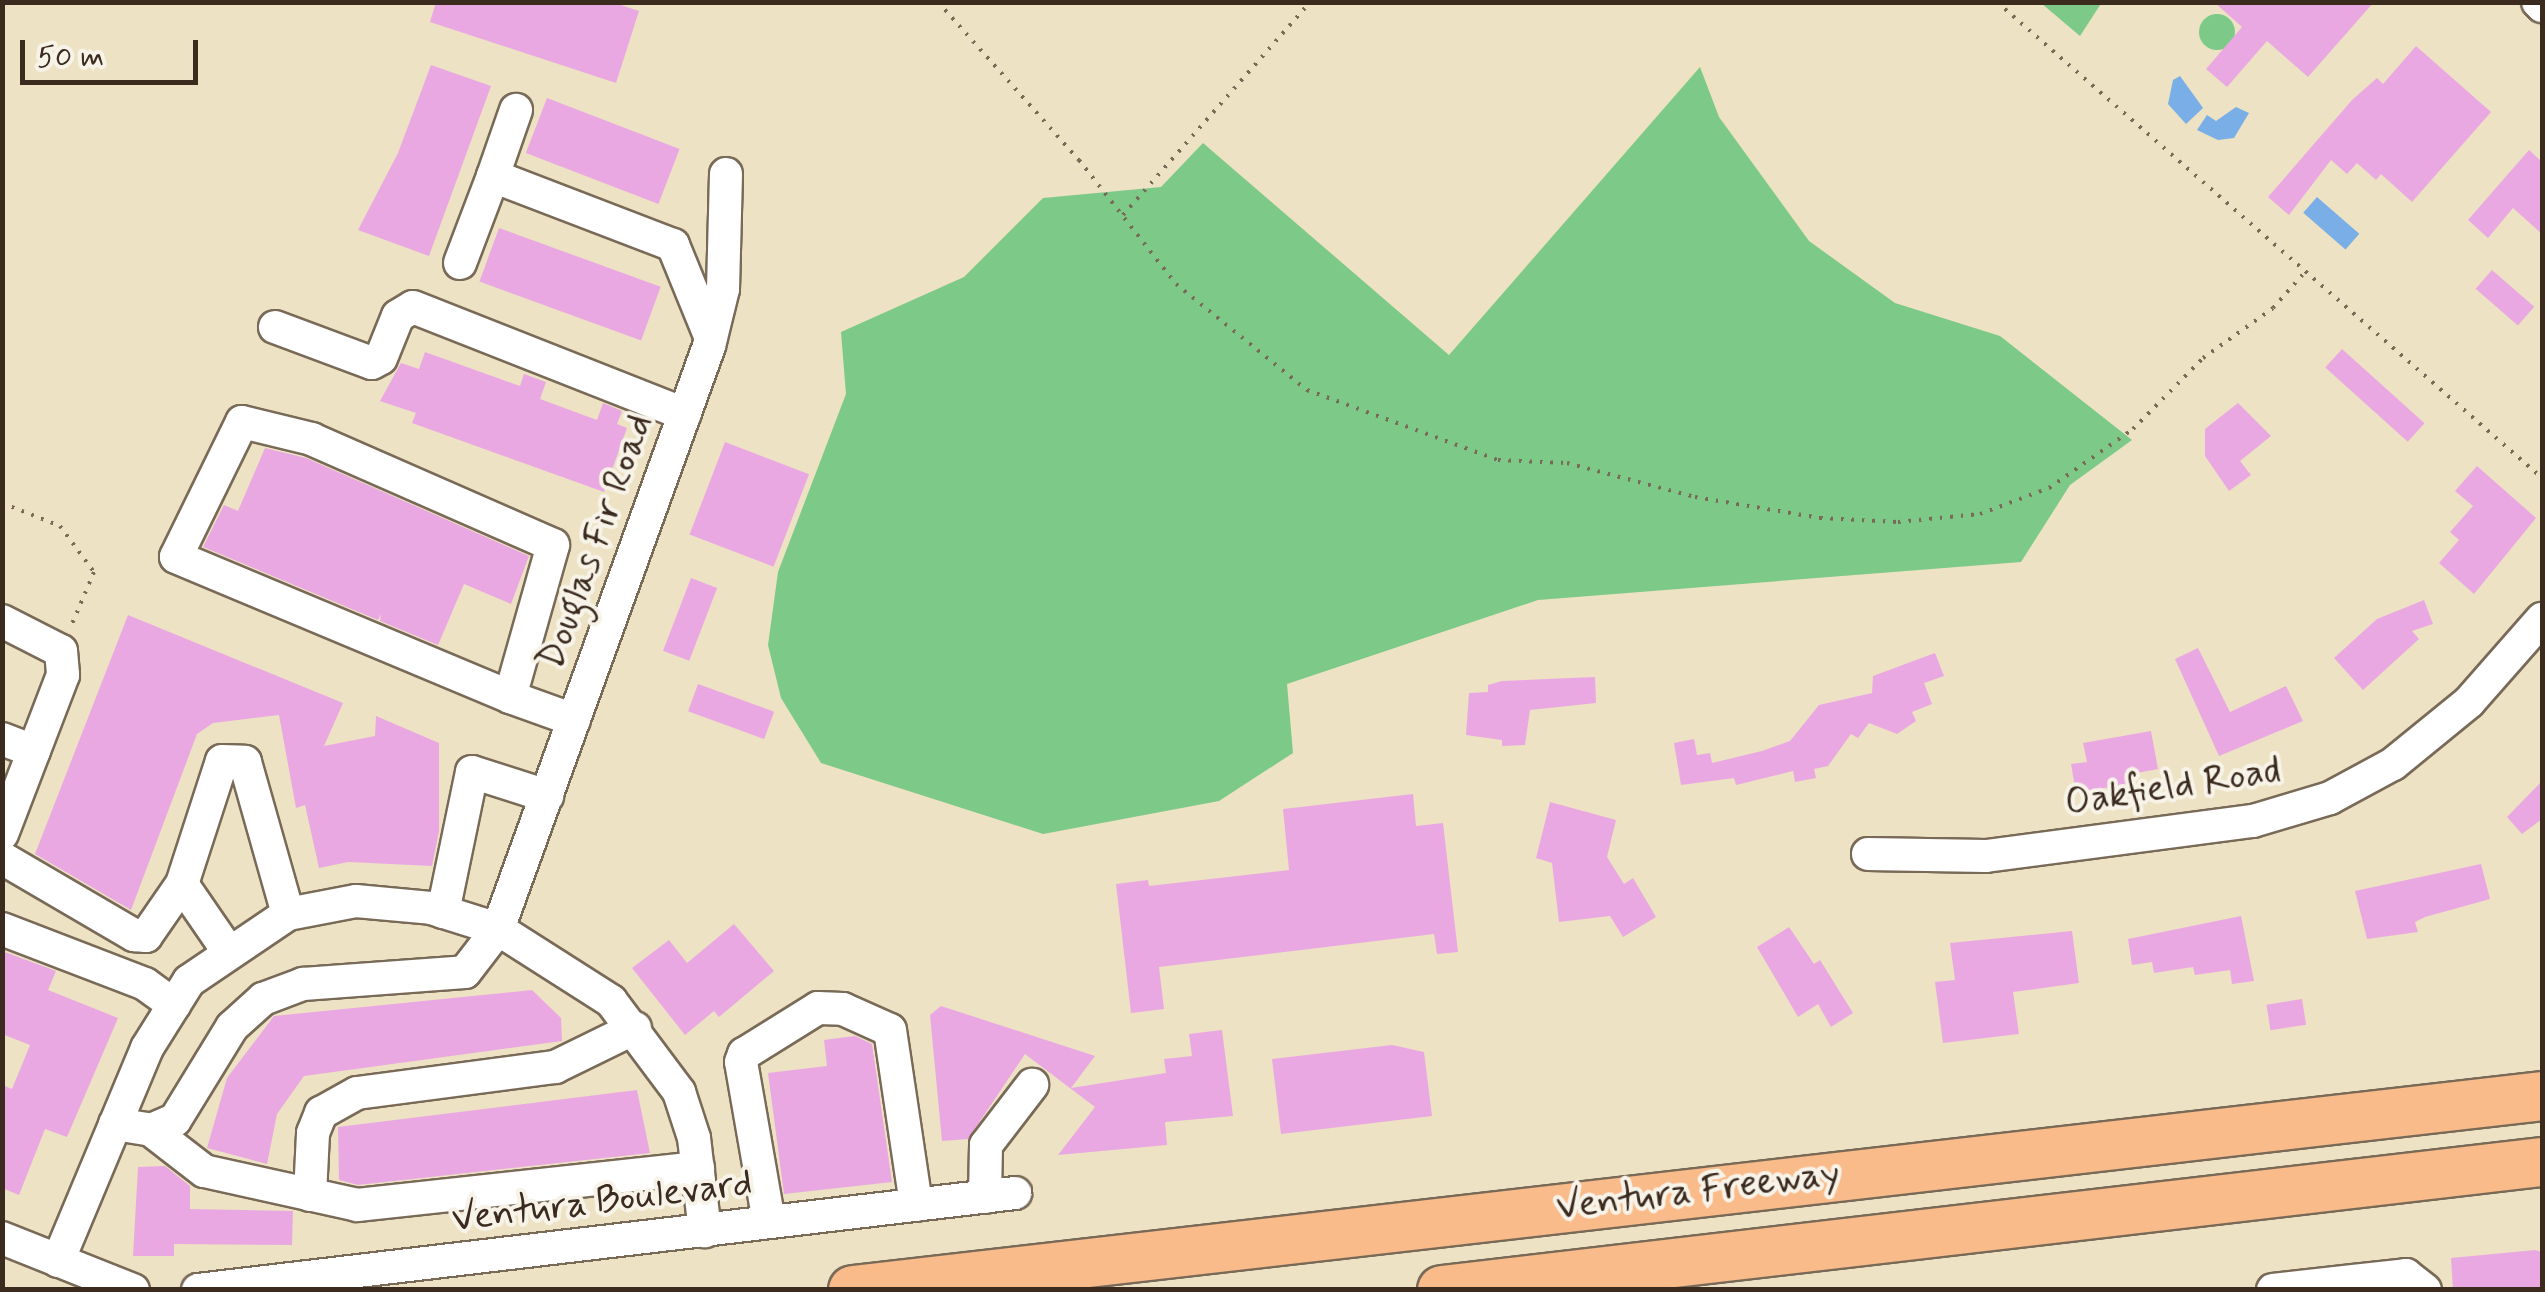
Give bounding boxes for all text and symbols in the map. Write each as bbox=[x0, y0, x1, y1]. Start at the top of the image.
scale bar bbox=[25, 20, 202, 82]
text: 50 m bbox=[37, 38, 104, 77]
street label: Douglas Fir Road bbox=[530, 411, 662, 673]
street label: Oakfield Road bbox=[2063, 748, 2283, 826]
street label: Ventura Freeway bbox=[1553, 1151, 1843, 1231]
street label: Ventura Boulevard bbox=[452, 1161, 752, 1243]

